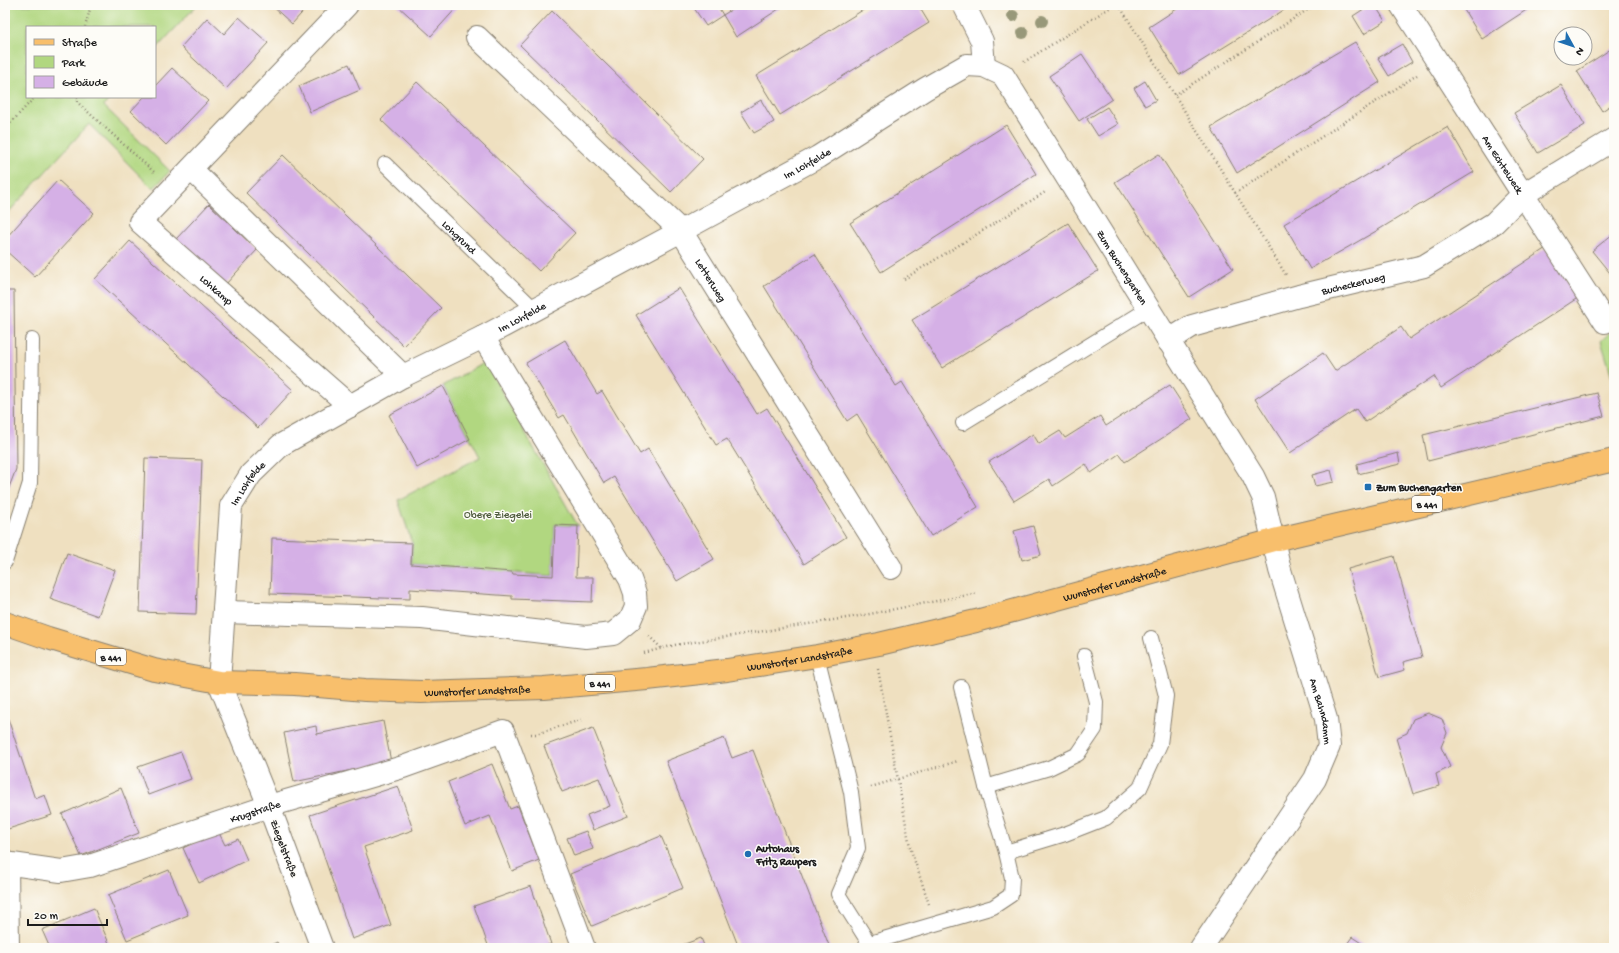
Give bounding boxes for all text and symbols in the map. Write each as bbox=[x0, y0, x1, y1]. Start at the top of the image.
legend bbox=[26, 26, 156, 98]
north arrow bbox=[1553, 26, 1593, 66]
text: Straße bbox=[62, 37, 98, 51]
text: N bbox=[1572, 45, 1586, 58]
text: Park bbox=[61, 57, 87, 71]
text: Gebäude bbox=[62, 77, 108, 91]
street label: Am Echteweck bbox=[1479, 134, 1525, 197]
street label: Im Lohfelde bbox=[782, 146, 834, 182]
street label: Lohgrund bbox=[439, 219, 479, 258]
street label: Zum Buchengarten bbox=[1093, 228, 1149, 308]
street label: Letterweg bbox=[692, 257, 728, 305]
street label: Bucheckerweg bbox=[1320, 272, 1386, 299]
street label: Lohkamp bbox=[197, 273, 235, 309]
street label: Im Lohfelde bbox=[497, 300, 549, 336]
street label: Im Lohfelde bbox=[229, 459, 269, 508]
marker: Zum Buchengarten bbox=[1363, 482, 1373, 492]
place label: Zum Buchengarten bbox=[1376, 482, 1462, 496]
road number: B 441 bbox=[1412, 496, 1442, 512]
park label: Obere Ziegelei bbox=[464, 510, 532, 522]
street label: Wunstorfer Landstraße bbox=[1062, 565, 1168, 605]
street label: Wunstorfer Landstraße bbox=[746, 645, 854, 675]
road number: B 441 bbox=[96, 649, 126, 665]
road number: B 441 bbox=[585, 675, 615, 691]
street label: Am Bahndamm bbox=[1306, 677, 1333, 745]
street label: Wunstorfer Landstraße bbox=[424, 684, 531, 700]
street label: Krugstraße bbox=[229, 799, 282, 827]
street label: Ziegelstraße bbox=[267, 818, 300, 879]
place label: Autohaus Fritz Raupers bbox=[755, 843, 817, 869]
marker: Autohaus Fritz Raupers bbox=[743, 849, 753, 859]
scale bar bbox=[28, 901, 107, 927]
text: 20 m bbox=[34, 910, 59, 924]

